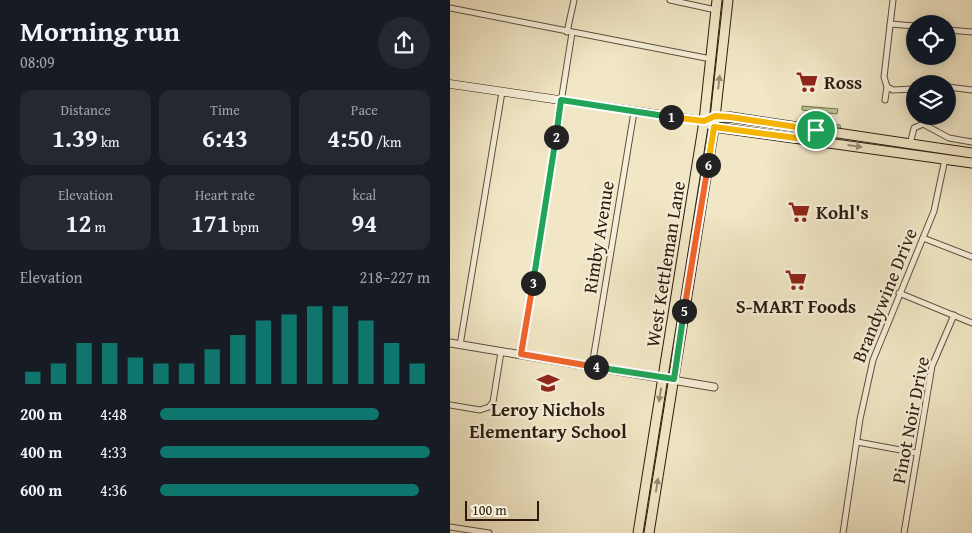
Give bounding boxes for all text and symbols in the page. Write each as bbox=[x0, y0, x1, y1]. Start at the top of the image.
text: Morning run bbox=[20, 10, 180, 51]
map controls bbox=[906, 15, 956, 125]
button: locate bbox=[906, 15, 956, 65]
button: share bbox=[378, 17, 430, 69]
text: 08:09 bbox=[20, 50, 55, 74]
place label: Ross bbox=[824, 68, 862, 96]
supermarket icon: Ross bbox=[794, 69, 820, 95]
one-way arrow bbox=[715, 74, 723, 90]
button: layers bbox=[906, 75, 956, 125]
text: Distance bbox=[61, 100, 111, 120]
text: Time bbox=[210, 100, 240, 120]
text: Pace bbox=[351, 100, 378, 120]
pin: 1 bbox=[658, 104, 684, 130]
text: 1 bbox=[668, 107, 675, 127]
pin bbox=[795, 109, 837, 151]
icon: arrive bbox=[802, 116, 830, 144]
text: 1.39 bbox=[52, 120, 98, 156]
text: 6:43 bbox=[202, 120, 248, 156]
text: 4:50 bbox=[327, 120, 373, 156]
pin: 2 bbox=[544, 124, 568, 150]
text: 2 bbox=[553, 127, 560, 147]
text: km bbox=[98, 132, 119, 152]
text: /km bbox=[373, 132, 401, 152]
one-way arrow bbox=[847, 143, 863, 151]
pin: 6 bbox=[696, 152, 720, 178]
text: 6 bbox=[705, 155, 712, 175]
street label: Rimby Avenue bbox=[575, 179, 621, 295]
street label: West Kettleman Lane bbox=[638, 179, 692, 349]
text: Elevation bbox=[58, 185, 113, 205]
text: Heart rate bbox=[195, 185, 255, 205]
text: kcal bbox=[352, 185, 376, 205]
place label: Kohl's bbox=[816, 198, 869, 226]
supermarket icon: Kohl's bbox=[786, 199, 812, 225]
text: 12 bbox=[65, 205, 91, 241]
text: 171 bbox=[191, 205, 230, 241]
text: 94 bbox=[351, 205, 377, 241]
text: m bbox=[91, 217, 106, 237]
text: bpm bbox=[230, 217, 259, 237]
street label: Brandywine Drive bbox=[844, 223, 924, 366]
text: Elevation bbox=[20, 265, 83, 289]
text: 218–227 m bbox=[360, 265, 430, 289]
supermarket icon: S-MART Foods bbox=[783, 267, 809, 293]
pin: 3 bbox=[520, 270, 546, 296]
text: 3 bbox=[530, 273, 537, 293]
place label: S-MART Foods bbox=[736, 292, 856, 320]
pin: 5 bbox=[672, 298, 696, 324]
text: 5 bbox=[681, 301, 688, 321]
pin: 4 bbox=[584, 354, 608, 380]
street label: Pinot Noir Drive bbox=[884, 354, 936, 486]
text: 4 bbox=[593, 357, 600, 377]
school or university icon: Leroy Nichols Elementary School bbox=[535, 370, 561, 396]
one-way arrow bbox=[656, 387, 664, 403]
place label: Leroy Nichols Elementary School bbox=[469, 395, 627, 445]
text: 200 m bbox=[20, 402, 62, 426]
text: 4:48 bbox=[100, 402, 127, 426]
text: 400 m bbox=[20, 440, 62, 464]
text: 4:33 bbox=[100, 440, 127, 464]
one-way arrow bbox=[653, 477, 661, 493]
text: 600 m bbox=[20, 478, 62, 502]
text: 4:36 bbox=[100, 478, 127, 502]
scale bar bbox=[465, 498, 539, 521]
text: 100 m bbox=[472, 500, 507, 520]

